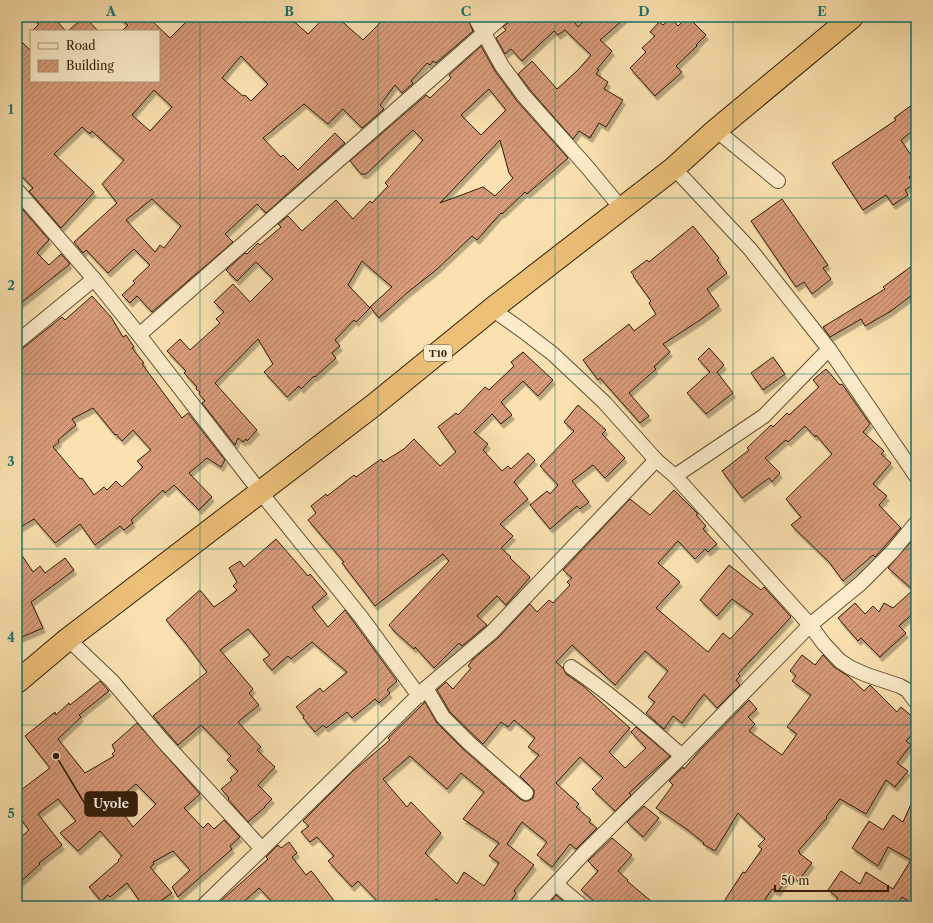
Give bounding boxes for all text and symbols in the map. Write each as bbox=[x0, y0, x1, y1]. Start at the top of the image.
text: A bbox=[105, 3, 117, 19]
text: B bbox=[284, 3, 294, 19]
text: C bbox=[461, 3, 471, 19]
text: D bbox=[638, 3, 650, 19]
text: E bbox=[817, 3, 827, 19]
legend bbox=[30, 30, 160, 82]
text: Road bbox=[66, 38, 96, 53]
text: Building bbox=[66, 58, 114, 73]
text: 1 bbox=[8, 101, 14, 117]
text: 2 bbox=[7, 277, 15, 293]
road number: T10 bbox=[424, 345, 452, 361]
text: 3 bbox=[7, 453, 15, 469]
text: 4 bbox=[7, 629, 15, 645]
callout: Uyole bbox=[85, 792, 137, 816]
text: Uyole bbox=[93, 796, 129, 811]
text: 5 bbox=[7, 805, 15, 821]
scale bar bbox=[775, 867, 888, 893]
text: 50 m bbox=[781, 873, 810, 888]

